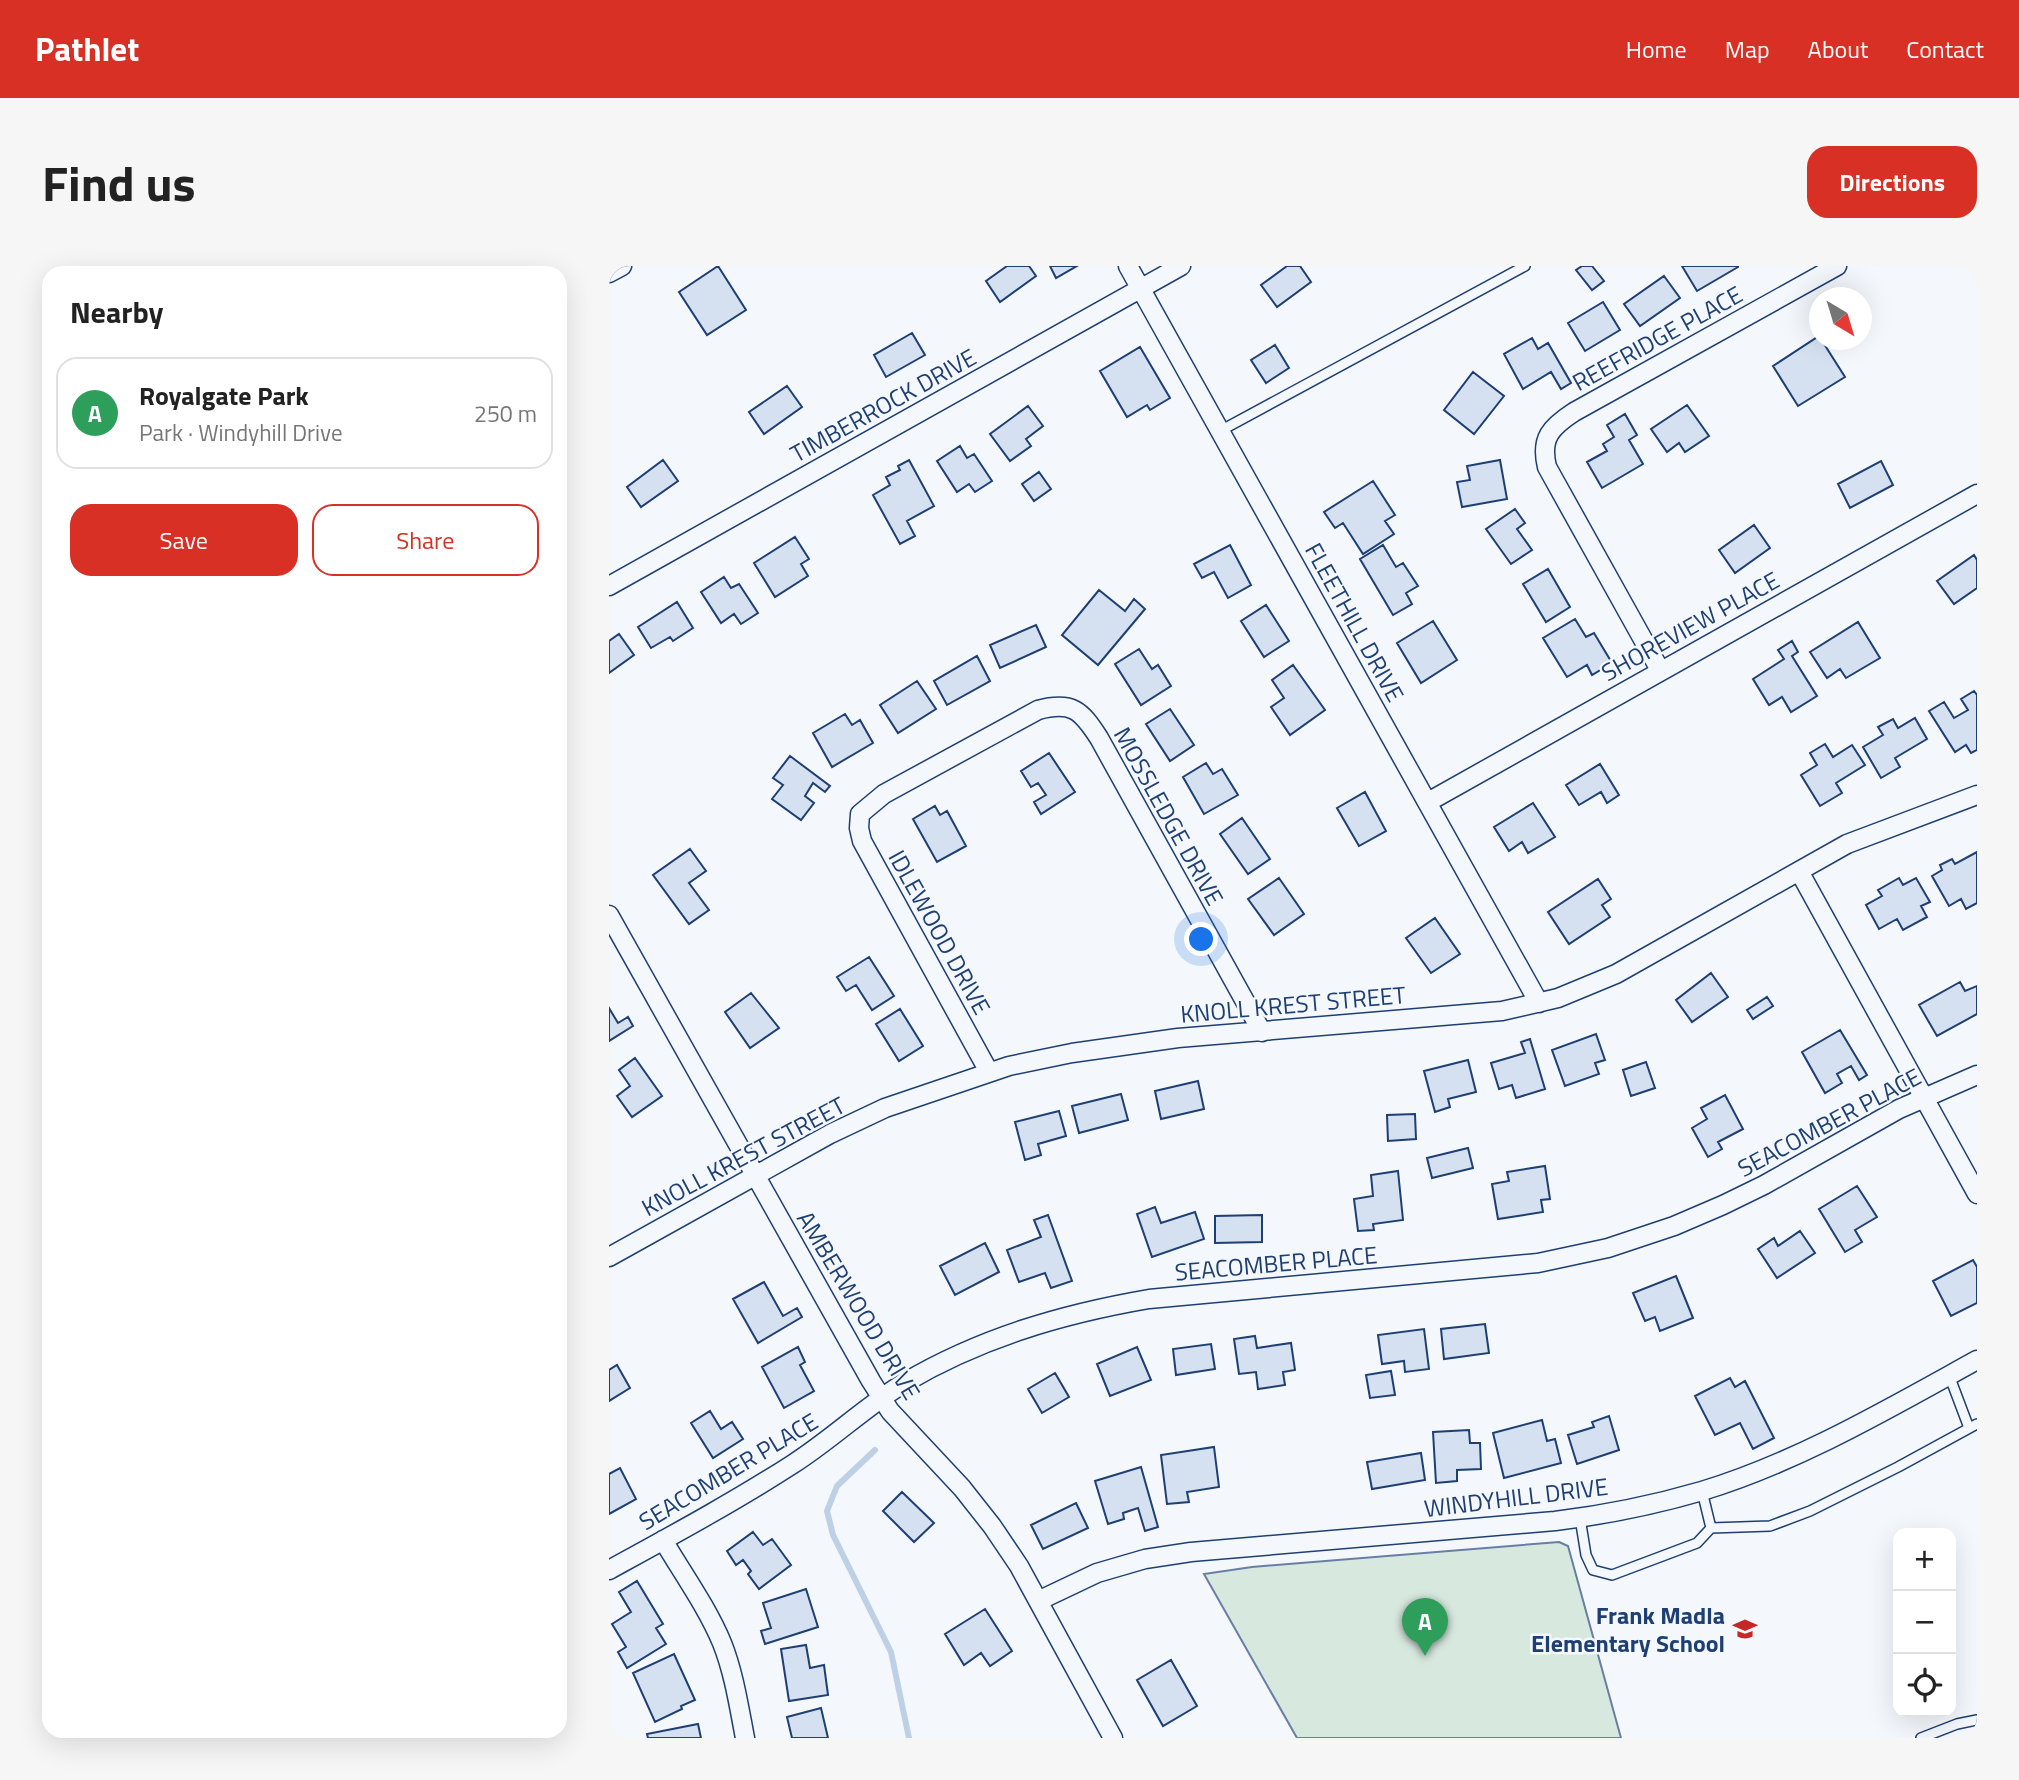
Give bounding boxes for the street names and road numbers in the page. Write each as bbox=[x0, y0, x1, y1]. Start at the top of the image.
street label: REEFRIDGE PLACE bbox=[1565, 276, 1749, 400]
street label: TIMBERROCK DRIVE bbox=[784, 339, 982, 471]
street label: FLEETHILL DRIVE bbox=[1296, 536, 1414, 708]
street label: SHOREVIEW PLACE bbox=[1594, 562, 1786, 690]
street label: MOSSLEDGE DRIVE bbox=[1105, 720, 1233, 912]
street label: IDLEWOOD DRIVE bbox=[880, 843, 1000, 1021]
street label: KNOLL KREST STREET bbox=[1179, 976, 1408, 1032]
street label: SEACOMBER PLACE bbox=[1731, 1058, 1927, 1186]
street label: KNOLL KREST STREET bbox=[635, 1087, 852, 1225]
street label: AMBERWOOD DRIVE bbox=[788, 1204, 930, 1406]
street label: SEACOMBER PLACE bbox=[1173, 1236, 1379, 1290]
street label: SEACOMBER PLACE bbox=[632, 1403, 824, 1539]
street label: WINDYHILL DRIVE bbox=[1422, 1468, 1610, 1526]

